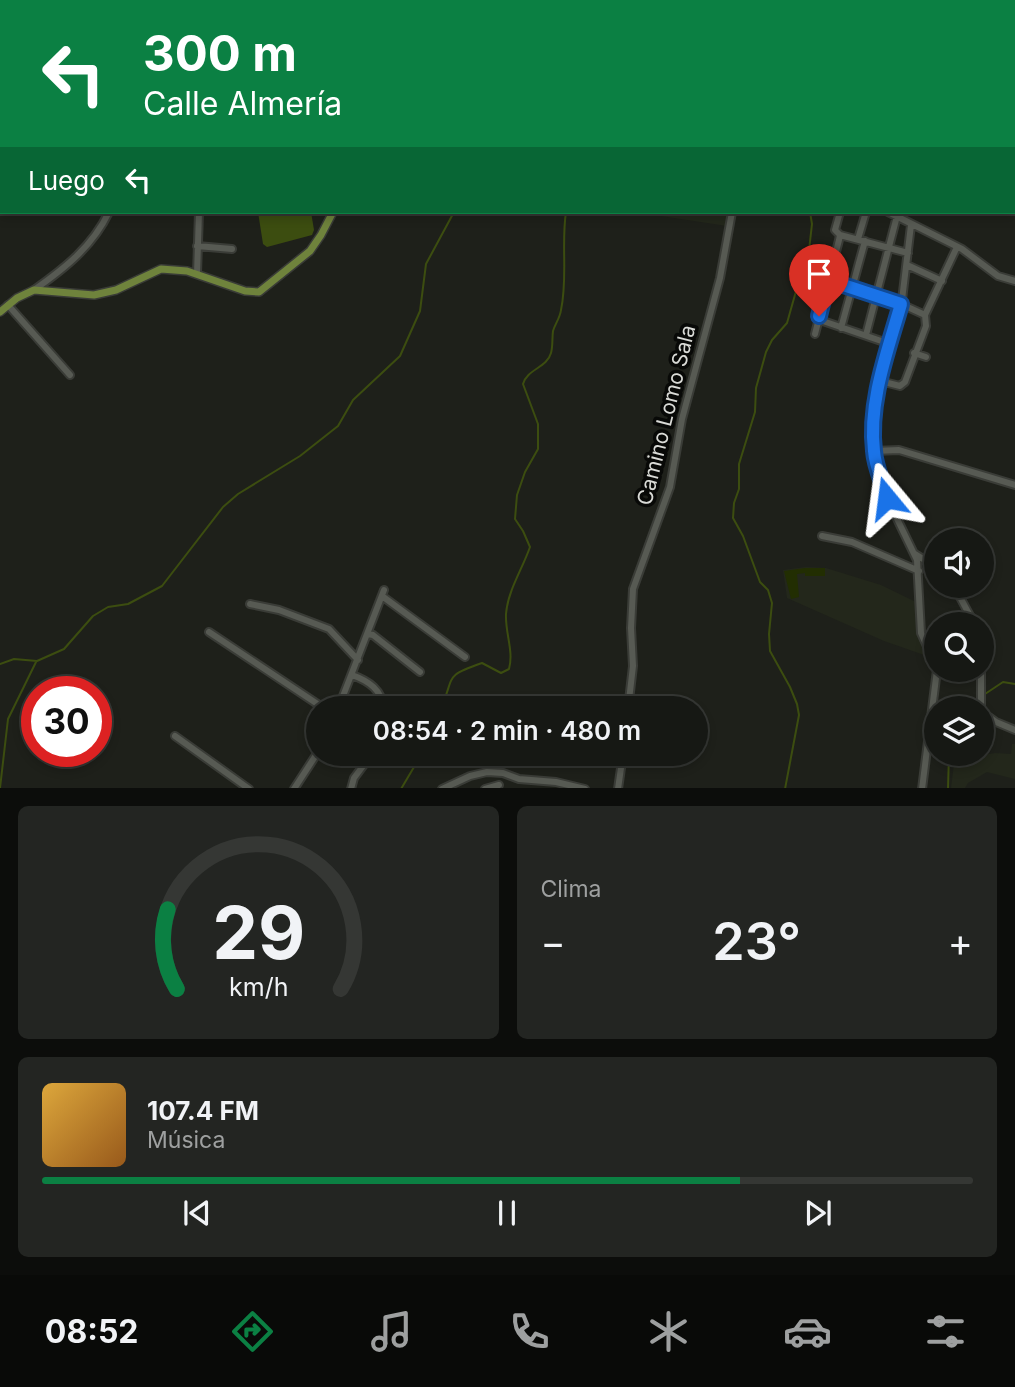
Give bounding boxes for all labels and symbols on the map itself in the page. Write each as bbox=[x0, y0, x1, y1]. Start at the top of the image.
pin bbox=[789, 244, 849, 316]
street label: Camino Lomo Sala bbox=[631, 322, 701, 508]
position arrow bbox=[850, 461, 924, 535]
speed limit sign: 30 bbox=[21, 676, 112, 767]

